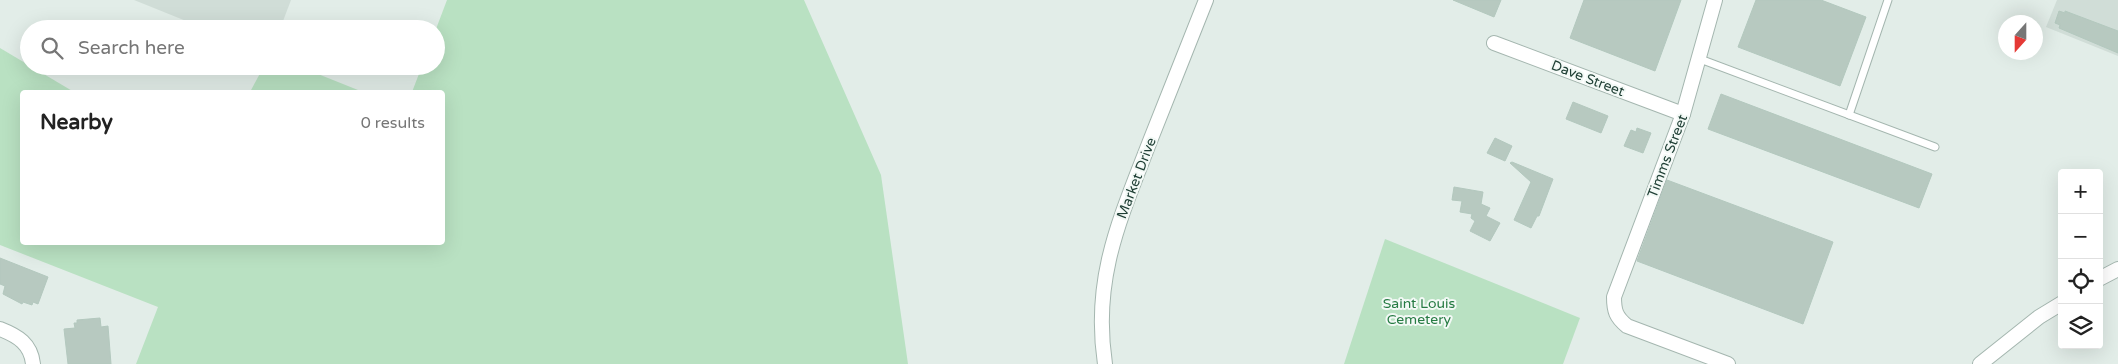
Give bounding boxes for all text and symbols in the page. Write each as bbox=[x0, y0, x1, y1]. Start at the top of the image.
north arrow bbox=[1998, 15, 2043, 60]
search box bbox=[20, 20, 445, 75]
icon: search bbox=[38, 34, 66, 62]
text: Search here bbox=[78, 37, 185, 59]
street label: Dave Street bbox=[1549, 57, 1627, 100]
text: Nearby bbox=[40, 110, 113, 135]
street label: Timms Street bbox=[1644, 111, 1691, 200]
text: 0 results bbox=[361, 113, 425, 133]
street label: Market Drive bbox=[1113, 135, 1160, 221]
map controls bbox=[2058, 169, 2103, 349]
button: + bbox=[2058, 169, 2103, 214]
button: − bbox=[2058, 214, 2103, 259]
button: locate bbox=[2058, 259, 2103, 304]
park label: Saint Louis Cemetery bbox=[1383, 295, 1456, 328]
button: layers bbox=[2058, 304, 2103, 349]

